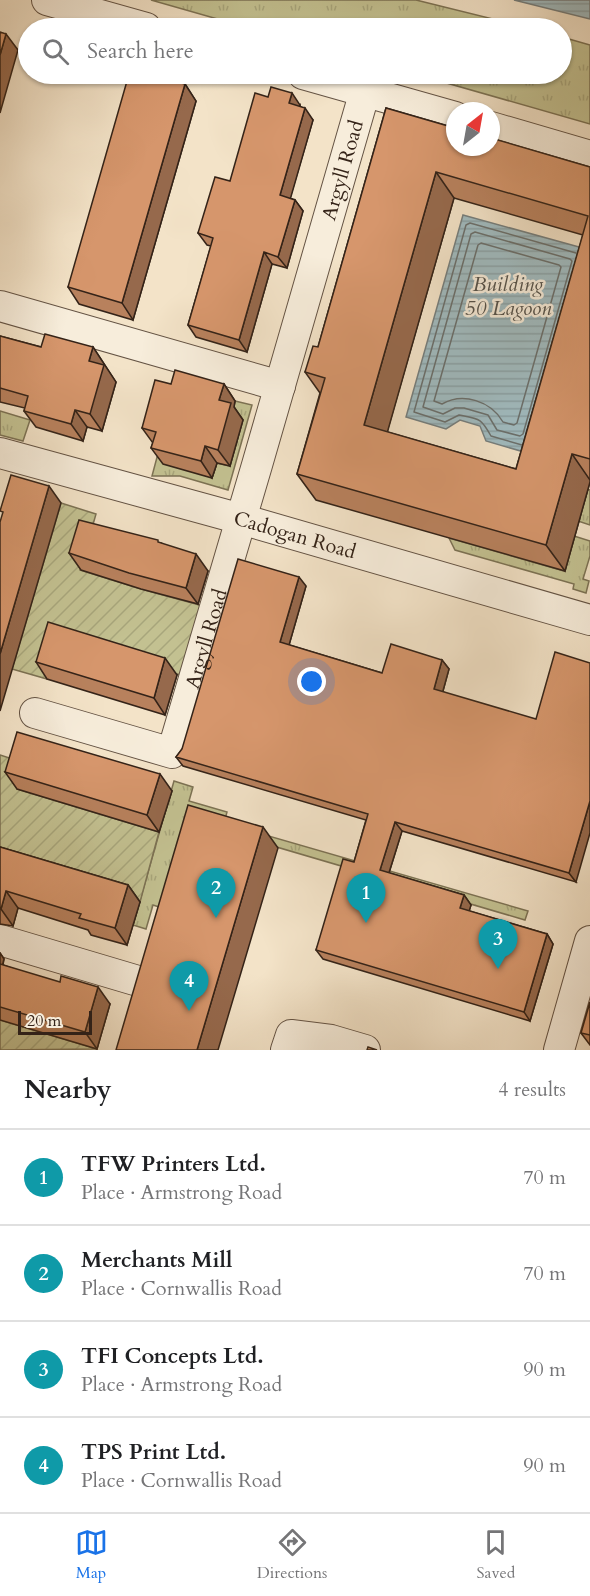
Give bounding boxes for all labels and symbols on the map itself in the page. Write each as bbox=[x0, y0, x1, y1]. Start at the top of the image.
north arrow bbox=[446, 102, 500, 156]
street label: Argyll Road bbox=[315, 117, 370, 223]
water label: Building 50 Lagoon bbox=[465, 270, 552, 323]
street label: Cadogan Road bbox=[231, 504, 360, 565]
street label: Argyll Road bbox=[178, 585, 233, 692]
your location bbox=[297, 667, 326, 696]
pin: 2 bbox=[196, 868, 236, 918]
pin: 1 bbox=[346, 874, 386, 923]
pin: 3 bbox=[478, 920, 518, 969]
pin: 4 bbox=[170, 962, 208, 1011]
scale bar bbox=[18, 1008, 92, 1036]

